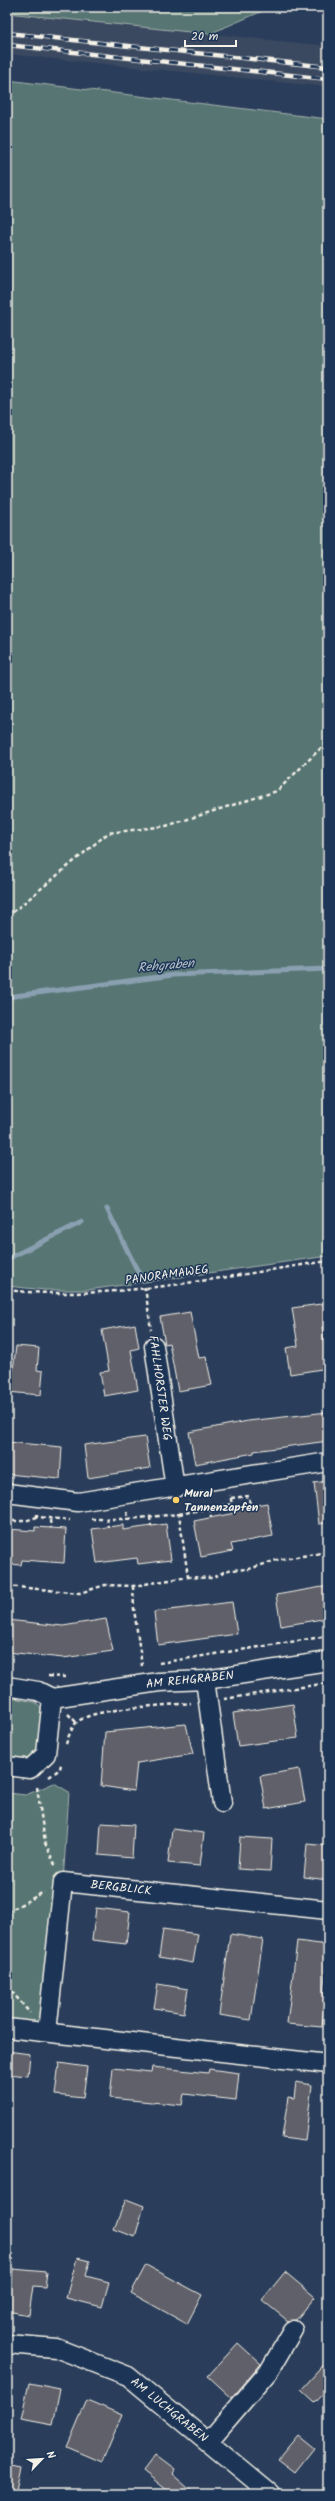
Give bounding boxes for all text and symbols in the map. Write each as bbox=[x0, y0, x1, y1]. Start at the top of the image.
scale bar bbox=[185, 22, 236, 48]
text: 20 m bbox=[191, 27, 219, 46]
water label: Rehgraben bbox=[137, 953, 196, 979]
street label: PANORAMAWEG bbox=[124, 1260, 210, 1290]
street label: FAHLHORSTER WEG bbox=[143, 1334, 177, 1442]
place label: Mural Tannenzapfen bbox=[184, 1484, 259, 1517]
marker: Mural Tannenzapfen bbox=[171, 1495, 181, 1505]
street label: AM REHGRABEN bbox=[145, 1666, 235, 1694]
street label: BERGBLICK bbox=[90, 1875, 153, 1901]
street label: AM LUCHGRABEN bbox=[126, 2373, 212, 2447]
north arrow bbox=[22, 2439, 62, 2479]
text: N bbox=[41, 2448, 60, 2462]

